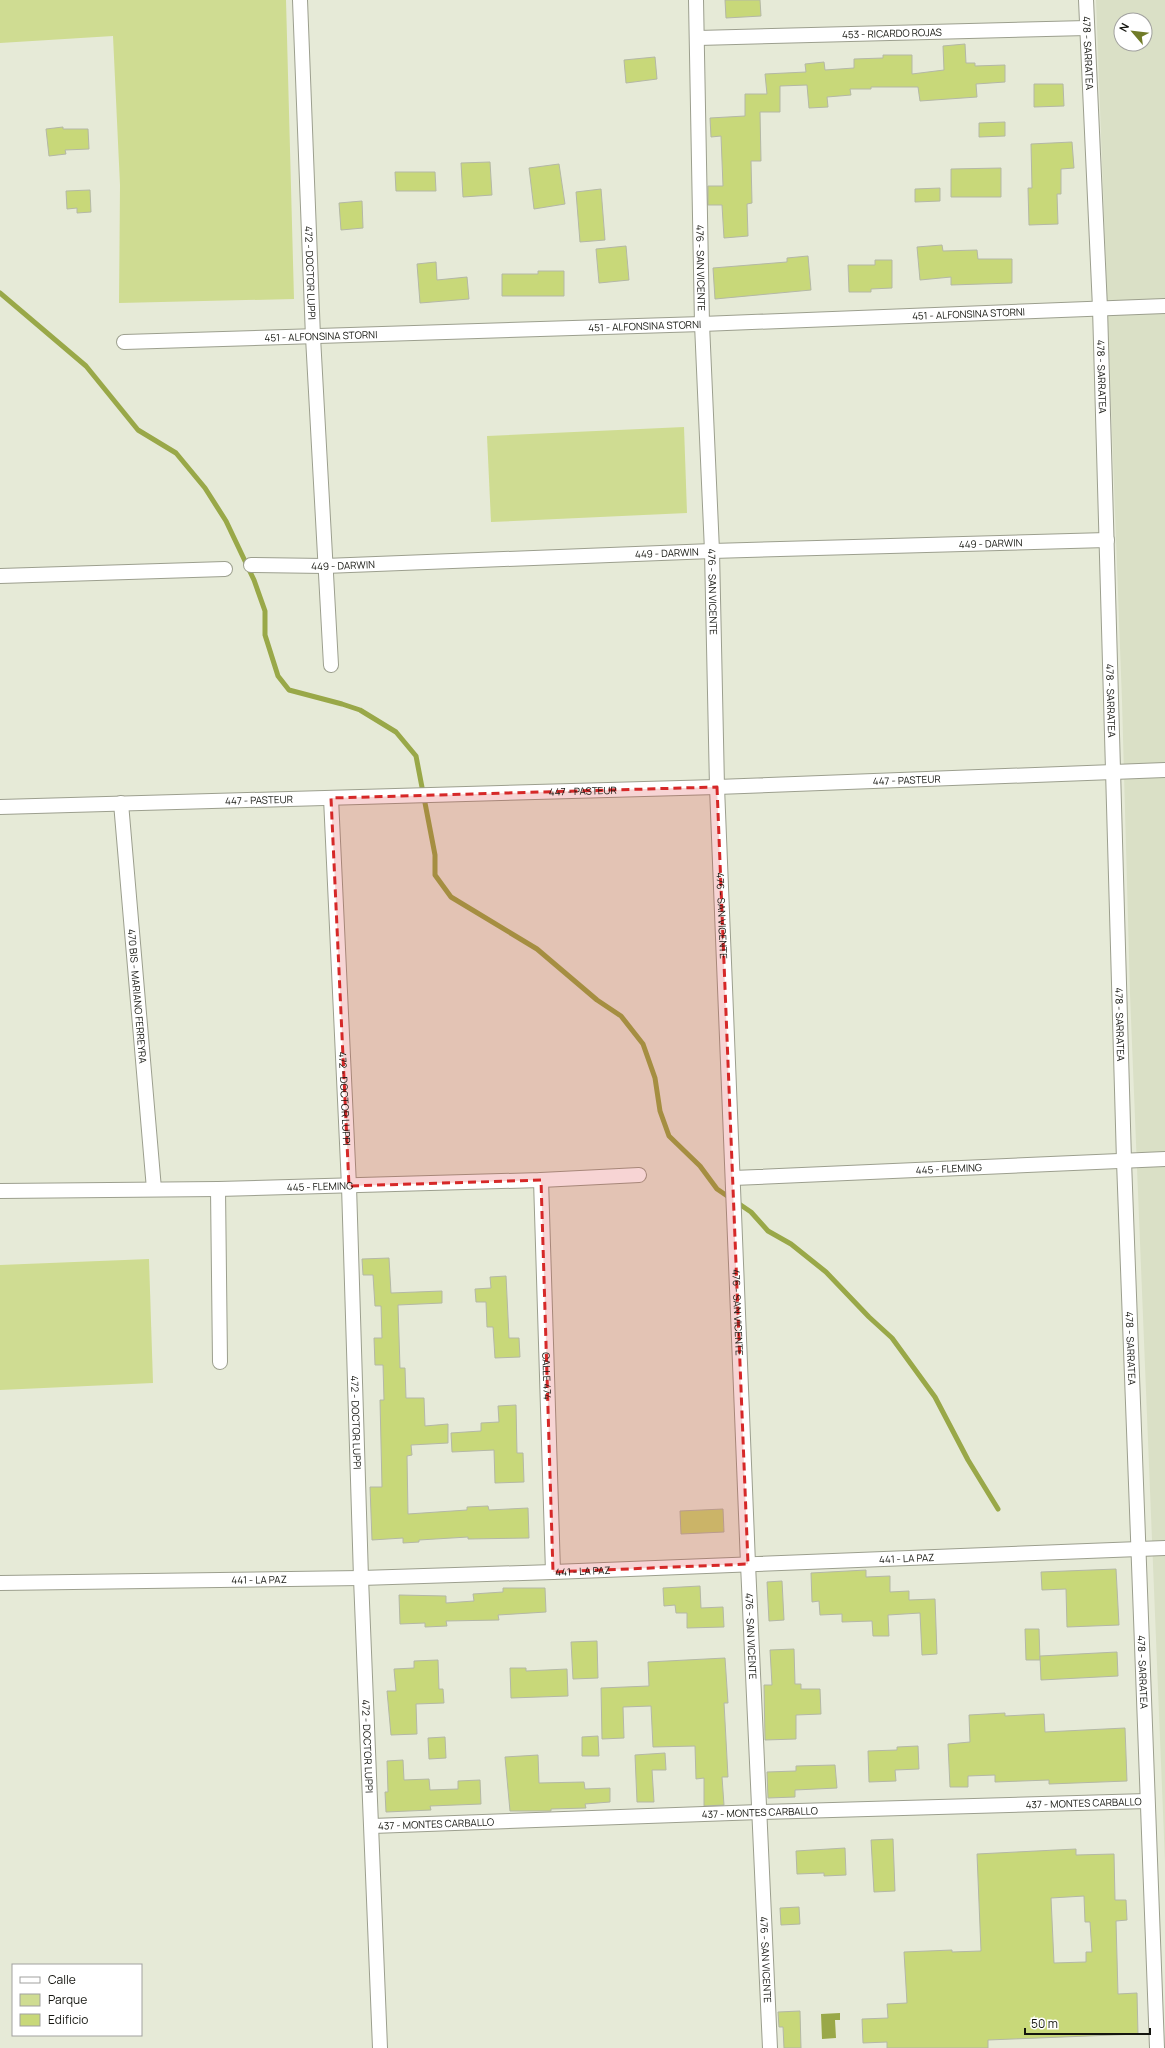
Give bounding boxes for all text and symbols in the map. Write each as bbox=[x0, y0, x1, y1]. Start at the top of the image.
north arrow bbox=[1113, 12, 1153, 52]
street label: 478 - SARRATEA bbox=[1080, 16, 1097, 91]
text: N bbox=[1115, 20, 1132, 34]
street label: 453 - RICARDO ROJAS bbox=[842, 25, 942, 41]
street label: 472 - DOCTOR LUPPI bbox=[302, 225, 319, 320]
street label: 476 - SAN VICENTE bbox=[693, 225, 709, 312]
street label: 451 - ALFONSINA STORNI bbox=[912, 304, 1025, 323]
street label: 451 - ALFONSINA STORNI bbox=[588, 317, 701, 335]
street label: 451 - ALFONSINA STORNI bbox=[264, 327, 378, 345]
street label: 478 - SARRATEA bbox=[1094, 340, 1110, 414]
street label: 449 - DARWIN bbox=[958, 535, 1023, 551]
street label: 449 - DARWIN bbox=[634, 545, 699, 561]
street label: 476 - SAN VICENTE bbox=[705, 548, 721, 635]
street label: 449 - DARWIN bbox=[311, 557, 375, 573]
street label: 478 - SARRATEA bbox=[1103, 663, 1119, 738]
street label: 447 - PASTEUR bbox=[872, 772, 941, 788]
street label: 447 - PASTEUR bbox=[549, 783, 617, 799]
street label: 447 - PASTEUR bbox=[225, 792, 293, 808]
street label: 476 - SAN VICENTE bbox=[713, 872, 731, 959]
street label: 470 BIS - MARIANO FERREYRA bbox=[125, 928, 150, 1065]
street label: 478 - SARRATEA bbox=[1112, 987, 1128, 1062]
street label: 472 - DOCTOR LUPPI bbox=[336, 1051, 354, 1146]
street label: 445 - FLEMING bbox=[915, 1160, 982, 1177]
street label: 445 - FLEMING bbox=[287, 1178, 353, 1194]
street label: 476 - SAN VICENTE bbox=[729, 1269, 747, 1356]
street label: 478 - SARRATEA bbox=[1123, 1311, 1139, 1386]
street label: CALLE 474 bbox=[539, 1352, 555, 1400]
street label: 472 - DOCTOR LUPPI bbox=[348, 1375, 365, 1470]
street label: 441 - LA PAZ bbox=[879, 1550, 935, 1566]
street label: 441 - LA PAZ bbox=[555, 1563, 611, 1579]
street label: 441 - LA PAZ bbox=[231, 1572, 287, 1587]
street label: 476 - SAN VICENTE bbox=[742, 1592, 760, 1680]
street label: 478 - SARRATEA bbox=[1135, 1635, 1151, 1710]
street label: 472 - DOCTOR LUPPI bbox=[359, 1699, 377, 1794]
street label: 437 - MONTES CARBALLO bbox=[1025, 1794, 1142, 1811]
street label: 437 - MONTES CARBALLO bbox=[701, 1803, 818, 1821]
street label: 437 - MONTES CARBALLO bbox=[378, 1815, 494, 1833]
street label: 476 - SAN VICENTE bbox=[757, 1916, 775, 2003]
legend bbox=[12, 1964, 142, 2036]
text: Calle bbox=[48, 1971, 76, 1988]
text: Parque bbox=[48, 1991, 87, 2008]
scale bar bbox=[1025, 2010, 1150, 2036]
text: Edificio bbox=[48, 2011, 88, 2028]
text: 50 m bbox=[1031, 2015, 1058, 2032]

